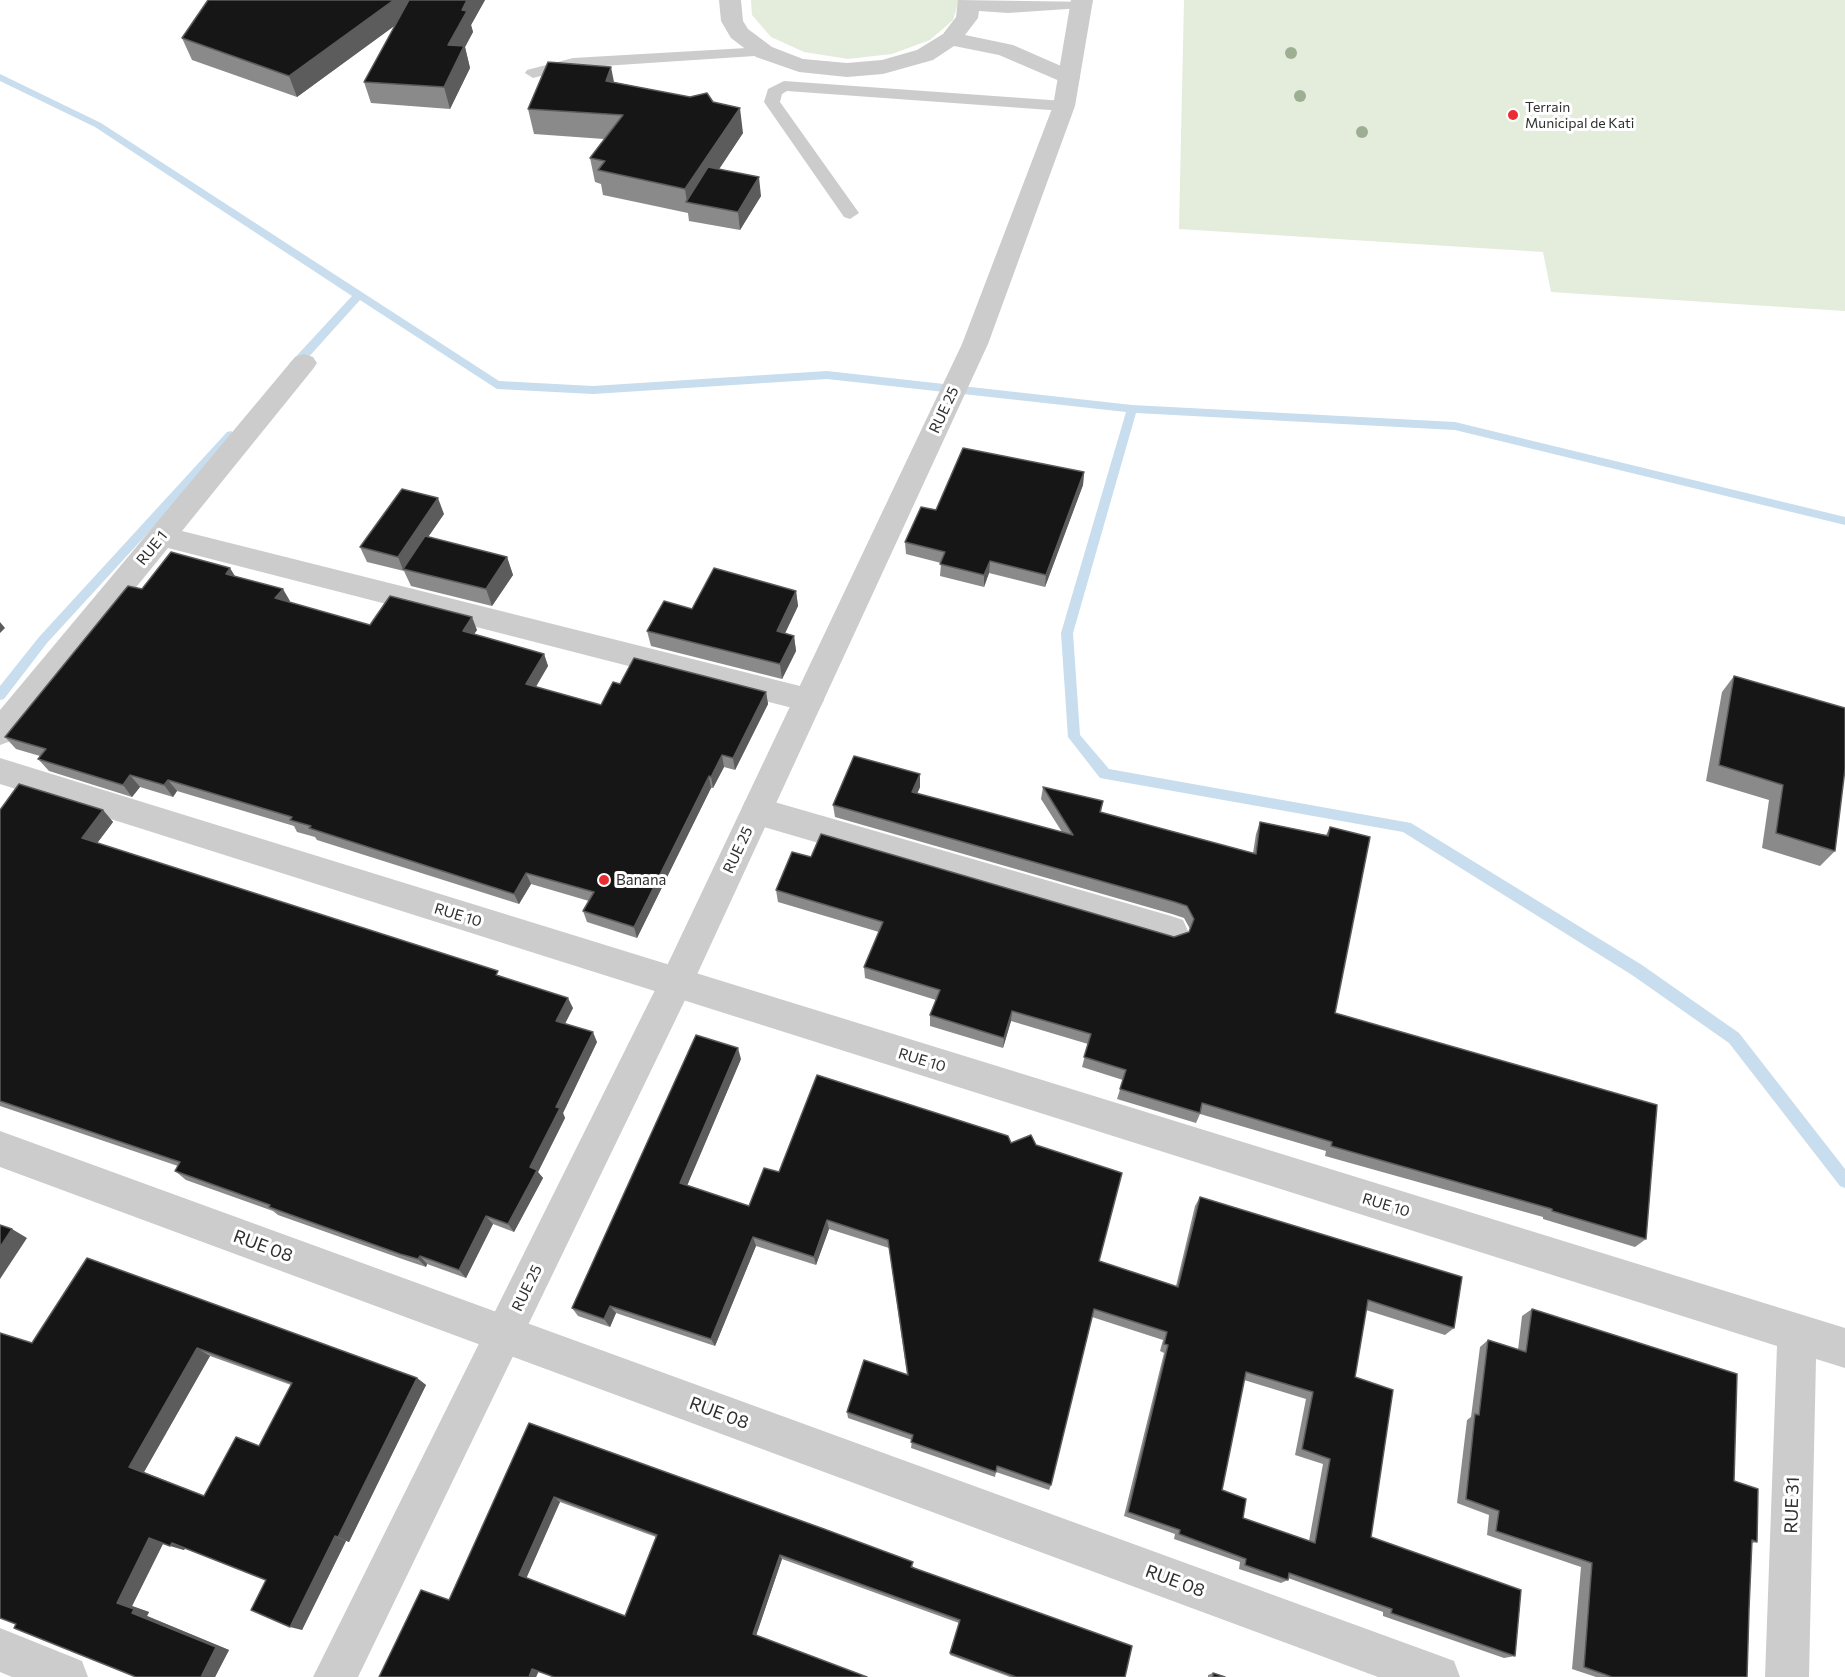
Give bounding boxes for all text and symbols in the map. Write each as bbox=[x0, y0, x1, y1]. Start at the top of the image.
place label: Terrain Municipal de Kati bbox=[1525, 99, 1634, 132]
marker: Terrain Municipal de Kati bbox=[1506, 108, 1520, 122]
street label: RUE 25 bbox=[925, 384, 963, 436]
street label: RUE 1 bbox=[133, 527, 171, 569]
street label: RUE 25 bbox=[719, 824, 757, 876]
place label: Banana bbox=[616, 871, 666, 889]
marker: Banana bbox=[597, 873, 611, 887]
street label: RUE 10 bbox=[432, 899, 484, 931]
street label: RUE 10 bbox=[896, 1044, 948, 1076]
street label: RUE 10 bbox=[1360, 1189, 1412, 1221]
street label: RUE 08 bbox=[230, 1225, 296, 1267]
street label: RUE 25 bbox=[508, 1262, 546, 1314]
street label: RUE 08 bbox=[686, 1392, 752, 1434]
street label: RUE 31 bbox=[1780, 1476, 1804, 1534]
street label: RUE 08 bbox=[1142, 1560, 1208, 1602]

